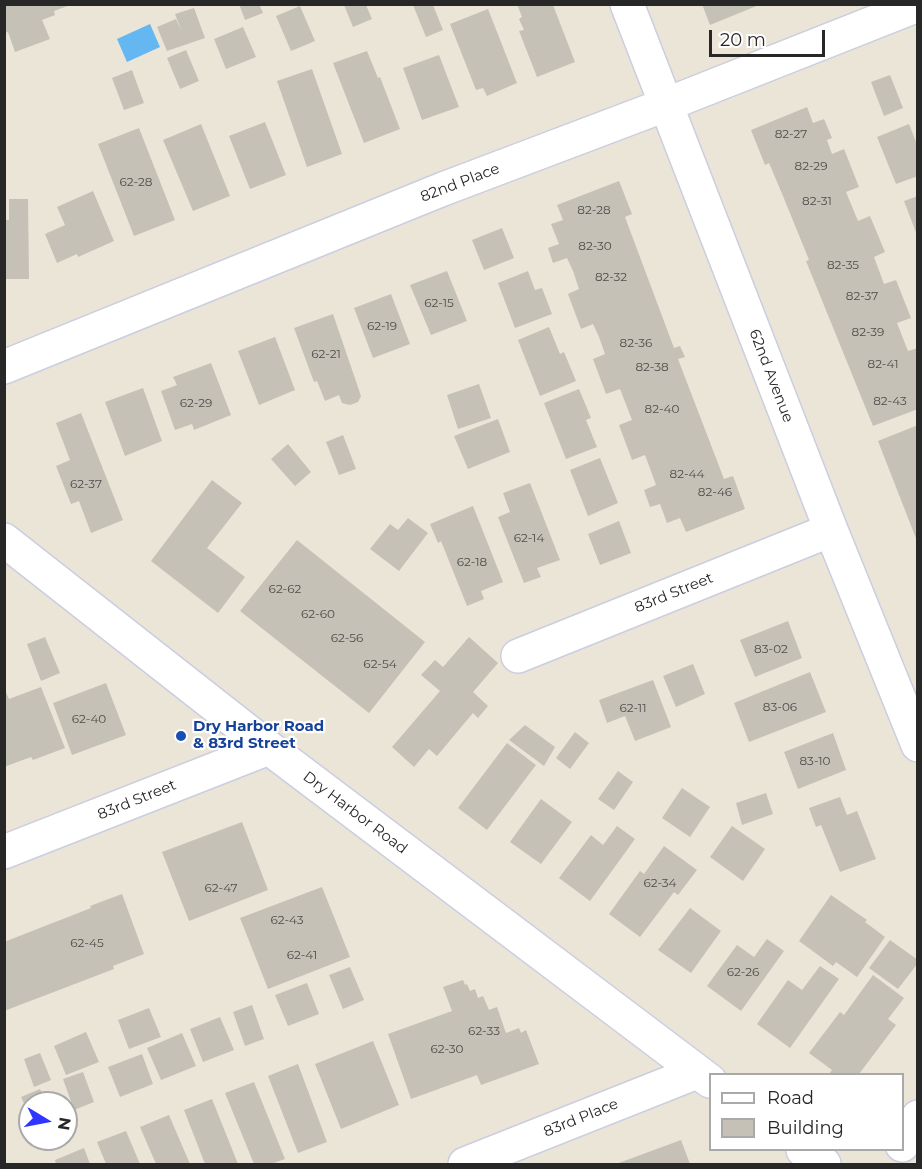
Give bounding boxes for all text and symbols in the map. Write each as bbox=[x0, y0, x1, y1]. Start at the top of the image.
scale bar bbox=[712, 18, 828, 56]
text: 20 m bbox=[720, 29, 766, 51]
house number: 82-27 bbox=[775, 127, 807, 141]
house number: 82-29 bbox=[795, 159, 827, 173]
street label: 82nd Place bbox=[418, 160, 502, 206]
house number: 62-28 bbox=[120, 175, 152, 189]
house number: 82-31 bbox=[802, 194, 832, 208]
house number: 82-28 bbox=[577, 203, 611, 217]
house number: 82-30 bbox=[578, 239, 612, 253]
house number: 82-35 bbox=[827, 258, 859, 272]
house number: 82-32 bbox=[595, 270, 627, 284]
house number: 82-37 bbox=[846, 289, 878, 303]
house number: 62-15 bbox=[424, 296, 454, 310]
house number: 62-19 bbox=[367, 319, 397, 333]
house number: 82-39 bbox=[852, 325, 884, 339]
street label: 62nd Avenue bbox=[745, 327, 797, 425]
house number: 82-36 bbox=[620, 336, 652, 350]
house number: 62-21 bbox=[311, 347, 341, 361]
house number: 82-41 bbox=[867, 357, 899, 371]
house number: 82-38 bbox=[635, 360, 669, 374]
house number: 82-43 bbox=[873, 394, 907, 408]
house number: 62-29 bbox=[180, 396, 212, 410]
house number: 82-40 bbox=[645, 402, 679, 416]
house number: 82-44 bbox=[670, 467, 704, 481]
house number: 62-37 bbox=[70, 477, 102, 491]
house number: 82-46 bbox=[698, 485, 732, 499]
house number: 62-14 bbox=[514, 531, 544, 545]
house number: 62-18 bbox=[457, 555, 487, 569]
street label: 83rd Street bbox=[632, 569, 716, 617]
house number: 62-62 bbox=[269, 582, 301, 596]
house number: 62-60 bbox=[301, 607, 335, 621]
house number: 62-56 bbox=[331, 631, 363, 645]
house number: 83-02 bbox=[754, 642, 788, 656]
house number: 62-54 bbox=[363, 657, 397, 671]
house number: 83-06 bbox=[763, 700, 797, 714]
house number: 62-11 bbox=[619, 701, 647, 715]
house number: 62-40 bbox=[72, 712, 106, 726]
place label: Dry Harbor Road & 83rd Street bbox=[193, 718, 324, 753]
marker: Dry Harbor Road & 83rd Street bbox=[174, 729, 188, 743]
house number: 83-10 bbox=[799, 754, 831, 768]
street label: Dry Harbor Road bbox=[299, 768, 411, 858]
street label: 83rd Street bbox=[95, 776, 179, 824]
house number: 62-34 bbox=[643, 876, 677, 890]
house number: 62-47 bbox=[204, 881, 238, 895]
house number: 62-43 bbox=[270, 913, 304, 927]
house number: 62-45 bbox=[70, 936, 104, 950]
house number: 62-41 bbox=[287, 948, 317, 962]
house number: 62-26 bbox=[727, 965, 759, 979]
house number: 62-33 bbox=[468, 1024, 500, 1038]
house number: 62-30 bbox=[430, 1042, 464, 1056]
legend bbox=[709, 1073, 904, 1151]
text: Road bbox=[767, 1087, 814, 1109]
north arrow bbox=[18, 1091, 78, 1151]
street label: 83rd Place bbox=[541, 1095, 621, 1141]
text: N bbox=[54, 1116, 75, 1132]
text: Building bbox=[767, 1117, 844, 1139]

